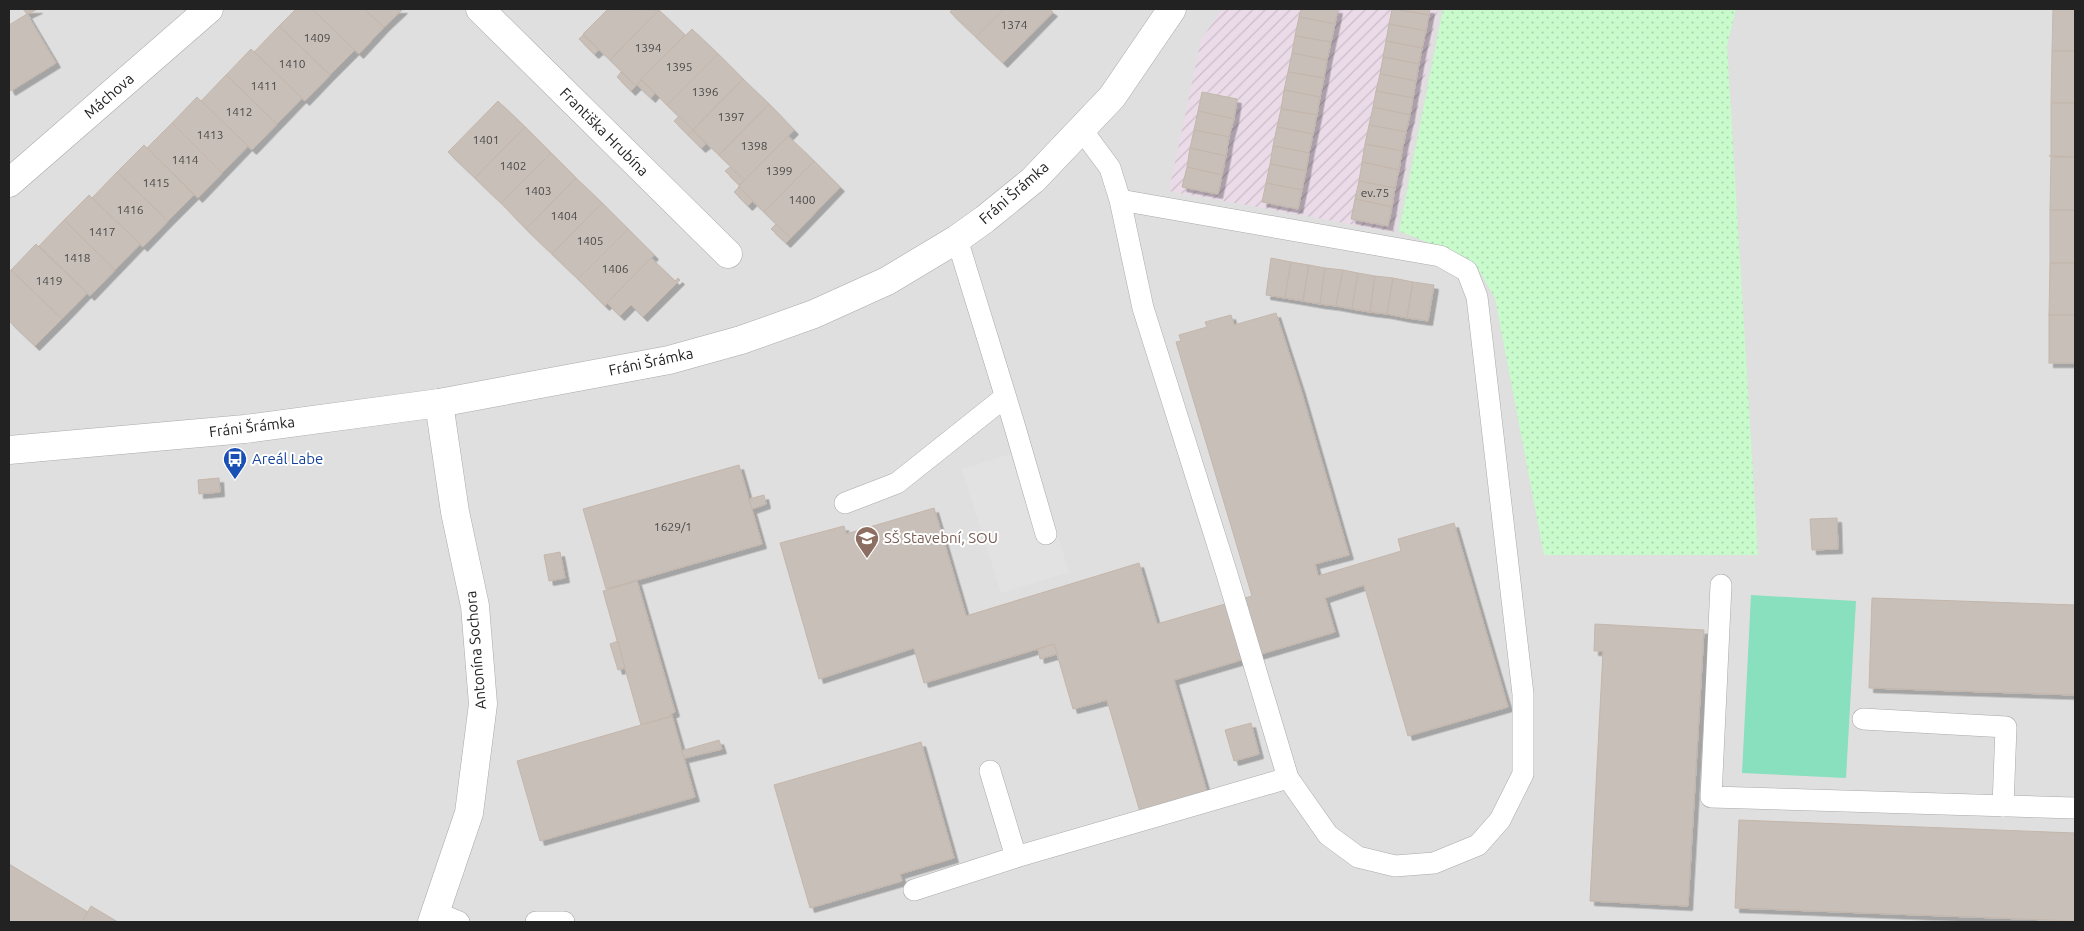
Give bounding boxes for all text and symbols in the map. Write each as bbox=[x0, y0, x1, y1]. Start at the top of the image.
house number: 1374 bbox=[1000, 18, 1028, 31]
house number: 1409 bbox=[303, 31, 331, 44]
house number: 1394 bbox=[634, 41, 662, 54]
house number: 1410 bbox=[278, 57, 306, 70]
house number: 1395 bbox=[665, 60, 693, 73]
street label: Máchova bbox=[80, 70, 137, 122]
house number: 1411 bbox=[250, 79, 278, 92]
street label: Františka Hrubína bbox=[557, 84, 652, 179]
house number: 1396 bbox=[691, 85, 719, 98]
house number: 1412 bbox=[225, 105, 253, 118]
house number: 1397 bbox=[717, 110, 745, 123]
house number: 1413 bbox=[196, 128, 224, 141]
house number: 1401 bbox=[472, 133, 500, 146]
house number: 1398 bbox=[740, 139, 768, 152]
house number: 1414 bbox=[171, 153, 199, 166]
street label: Fráni Šrámka bbox=[976, 158, 1052, 227]
house number: 1402 bbox=[499, 159, 527, 172]
house number: 1399 bbox=[765, 164, 793, 177]
house number: 1415 bbox=[142, 176, 170, 189]
house number: 1403 bbox=[524, 184, 552, 197]
house number: ev.75 bbox=[1361, 186, 1389, 199]
house number: 1400 bbox=[788, 193, 816, 206]
house number: 1416 bbox=[116, 203, 144, 216]
house number: 1404 bbox=[550, 209, 578, 222]
house number: 1417 bbox=[88, 225, 116, 238]
house number: 1405 bbox=[576, 234, 604, 247]
house number: 1418 bbox=[63, 251, 91, 264]
house number: 1406 bbox=[601, 262, 629, 275]
house number: 1419 bbox=[35, 274, 63, 287]
street label: Fráni Šrámka bbox=[607, 344, 695, 379]
street label: Fráni Šrámka bbox=[208, 413, 296, 440]
bus stop icon: Areál Labe bbox=[222, 446, 248, 480]
place label: Areál Labe bbox=[252, 450, 323, 467]
house number: 1629/1 bbox=[654, 520, 692, 533]
school or university icon: SŠ Stavební, SOU bbox=[854, 525, 880, 559]
place label: SŠ Stavební, SOU bbox=[884, 529, 998, 546]
street label: Antonína Sochora bbox=[462, 590, 489, 710]

